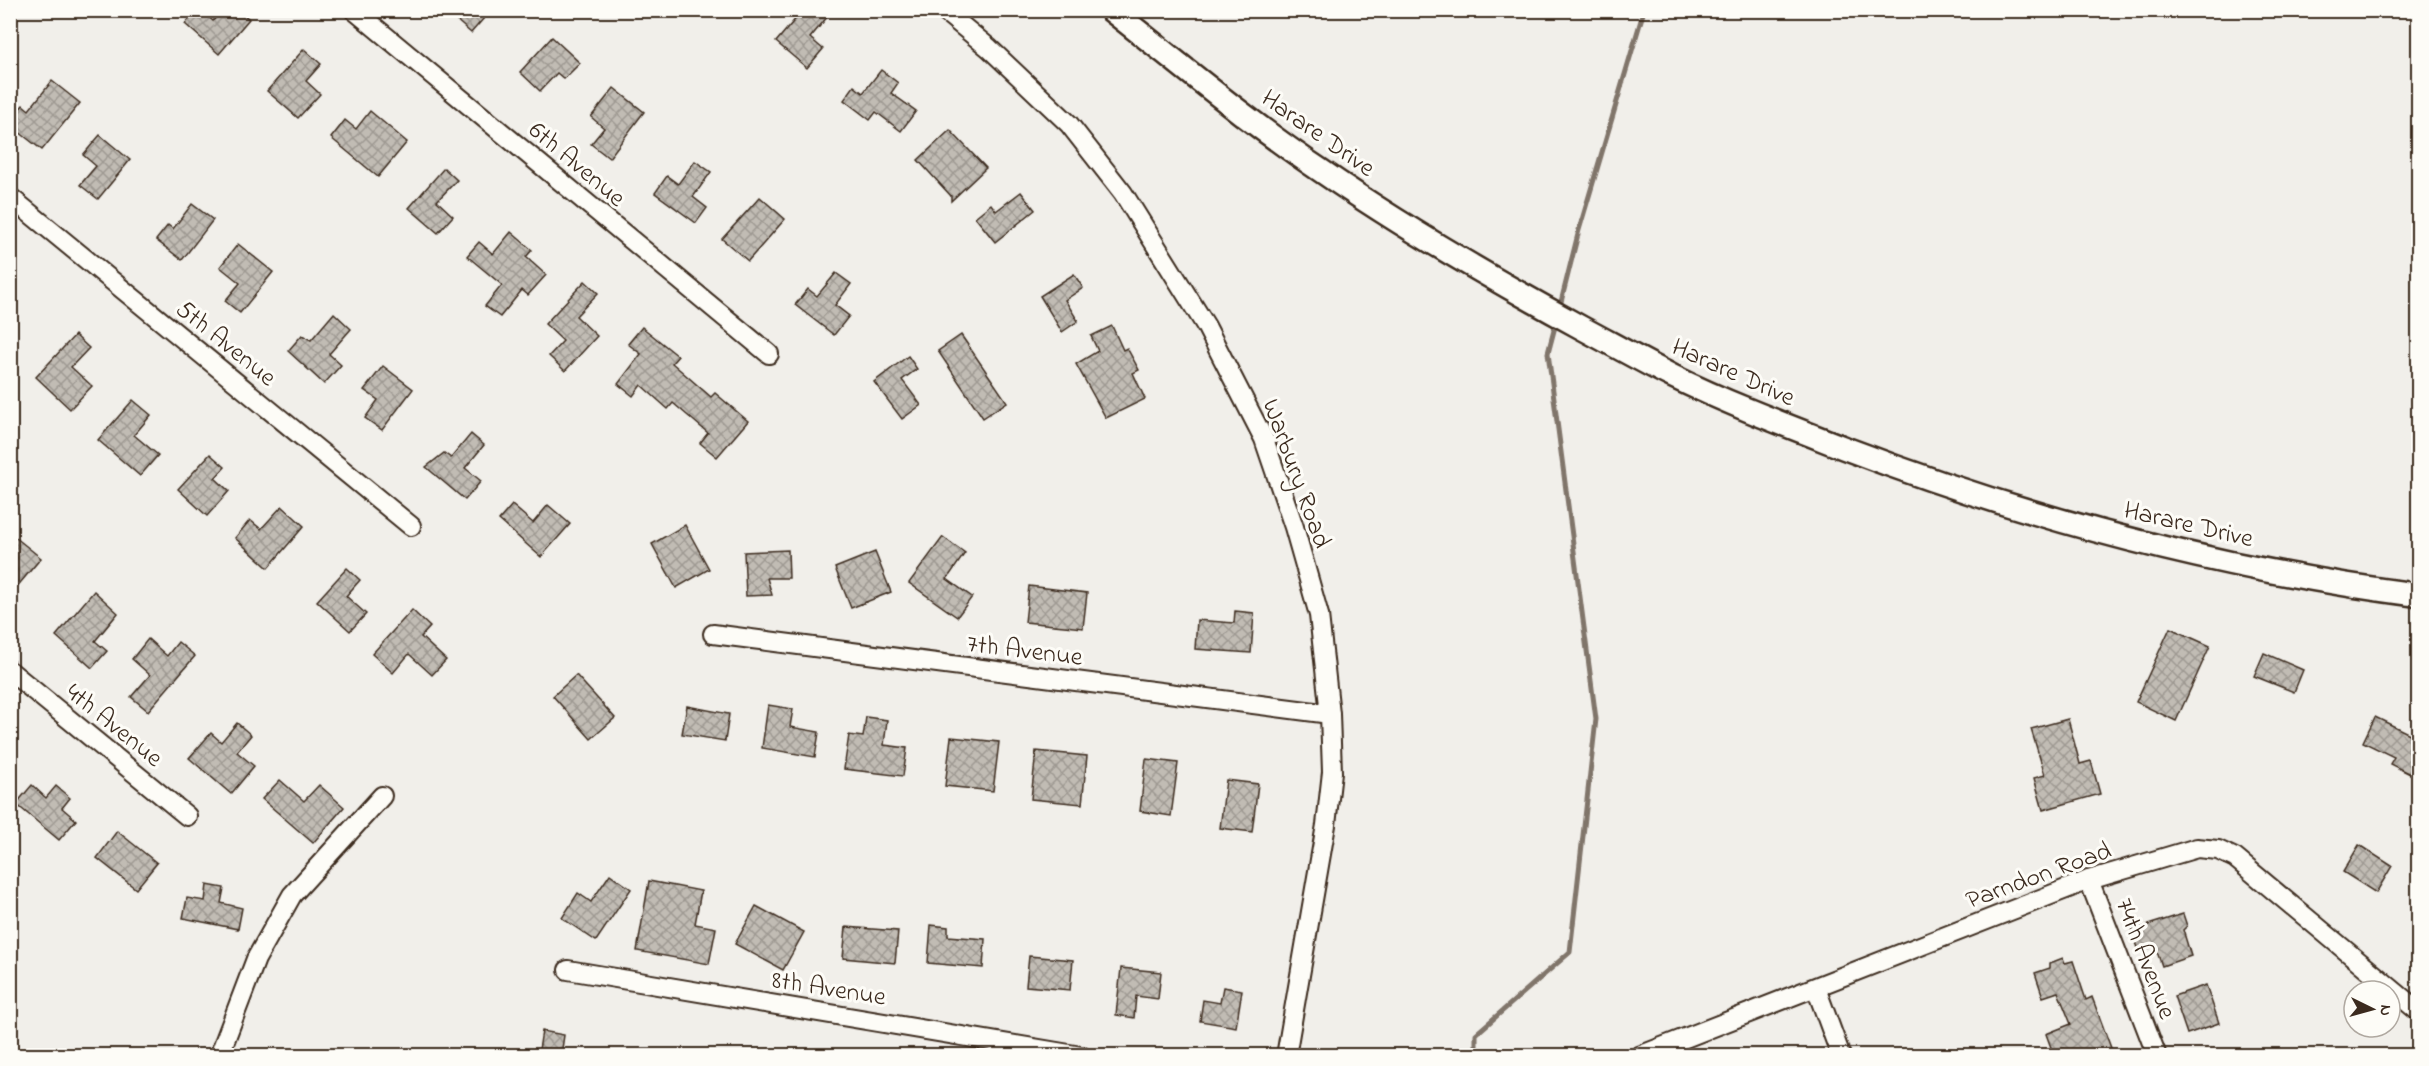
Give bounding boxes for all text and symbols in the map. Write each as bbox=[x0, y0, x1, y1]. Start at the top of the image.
street label: Harare Drive bbox=[1252, 81, 1382, 188]
street label: 6th Avenue bbox=[519, 113, 633, 218]
street label: 5th Avenue bbox=[166, 292, 284, 397]
street label: Harare Drive bbox=[1665, 330, 1801, 418]
street label: Warbury Road bbox=[1251, 394, 1340, 554]
street label: Harare Drive bbox=[2120, 493, 2257, 559]
street label: 7th Avenue bbox=[965, 626, 1085, 678]
street label: 4th Avenue bbox=[56, 675, 170, 778]
street label: Parndon Road bbox=[1961, 833, 2117, 921]
street label: 74th Avenue bbox=[2104, 893, 2185, 1025]
street label: 8th Avenue bbox=[769, 962, 889, 1018]
north arrow bbox=[2342, 979, 2402, 1039]
text: N bbox=[2373, 1004, 2397, 1017]

